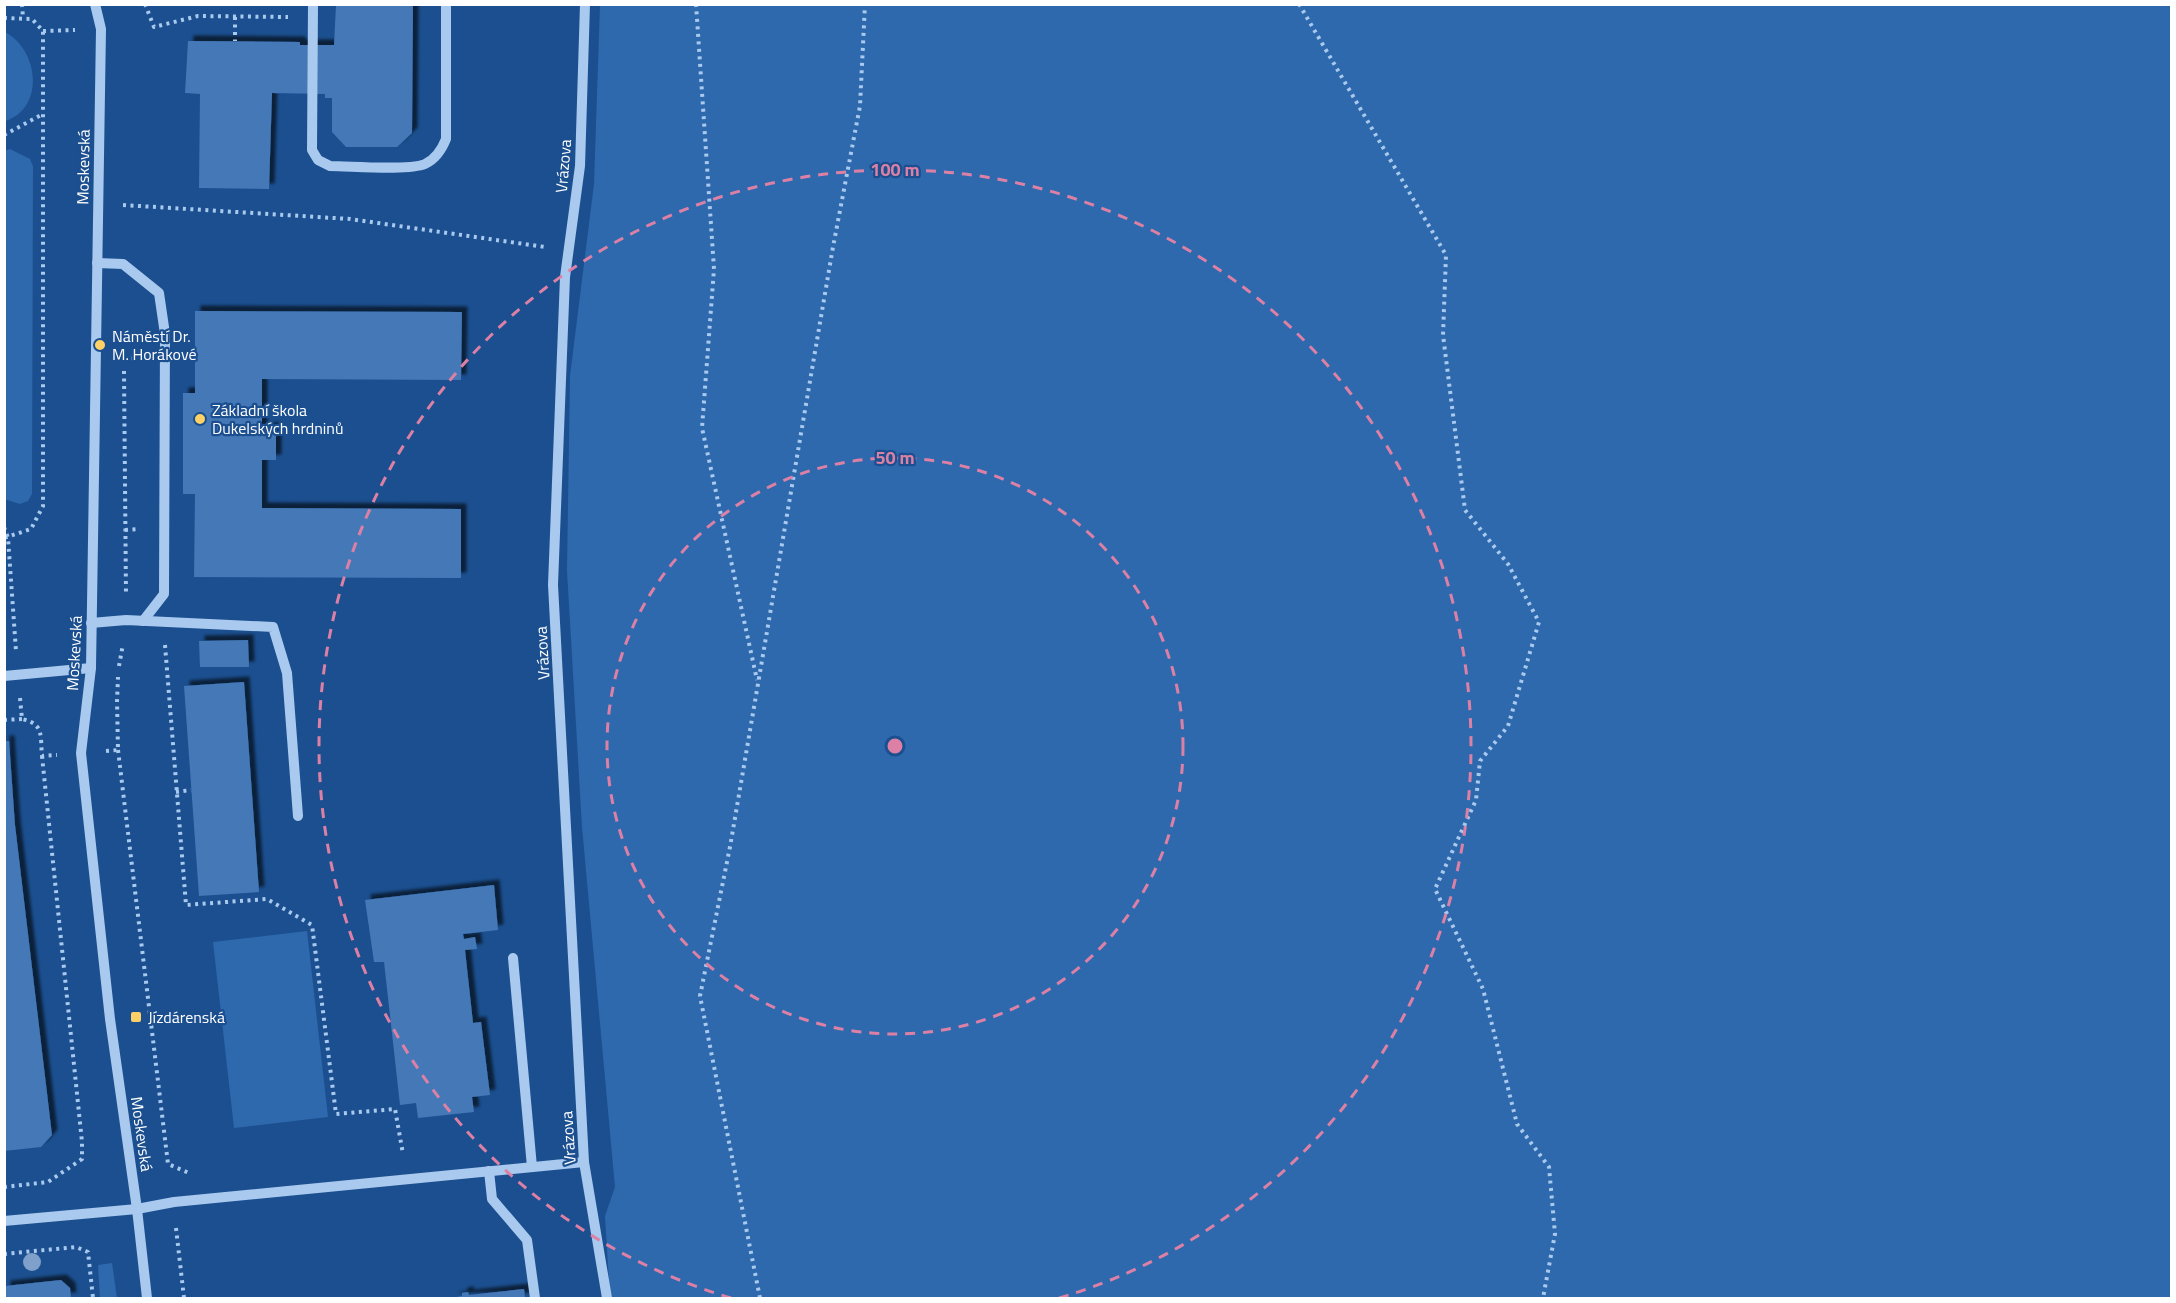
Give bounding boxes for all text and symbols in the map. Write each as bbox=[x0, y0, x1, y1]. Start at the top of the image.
street label: Moskevská bbox=[70, 129, 96, 205]
street label: Vrázova bbox=[549, 138, 577, 194]
text: 100 m bbox=[870, 156, 920, 183]
place label: Náměstí Dr. M. Horákové bbox=[112, 324, 197, 366]
marker: Náměstí Dr. M. Horákové bbox=[93, 338, 107, 352]
place label: Základní škola Dukelských hrdninů bbox=[212, 398, 343, 440]
marker: Základní škola Dukelských hrdninů bbox=[193, 412, 207, 426]
text: 50 m bbox=[875, 444, 915, 471]
street label: Moskevská bbox=[60, 615, 88, 691]
street label: Vrázova bbox=[529, 626, 555, 680]
centre of rings bbox=[885, 736, 905, 756]
place label: Jízdárenská bbox=[148, 1005, 225, 1029]
marker: Jízdárenská bbox=[129, 1010, 143, 1024]
street label: Moskevská bbox=[125, 1095, 159, 1173]
street label: Vrázova bbox=[554, 1110, 582, 1166]

